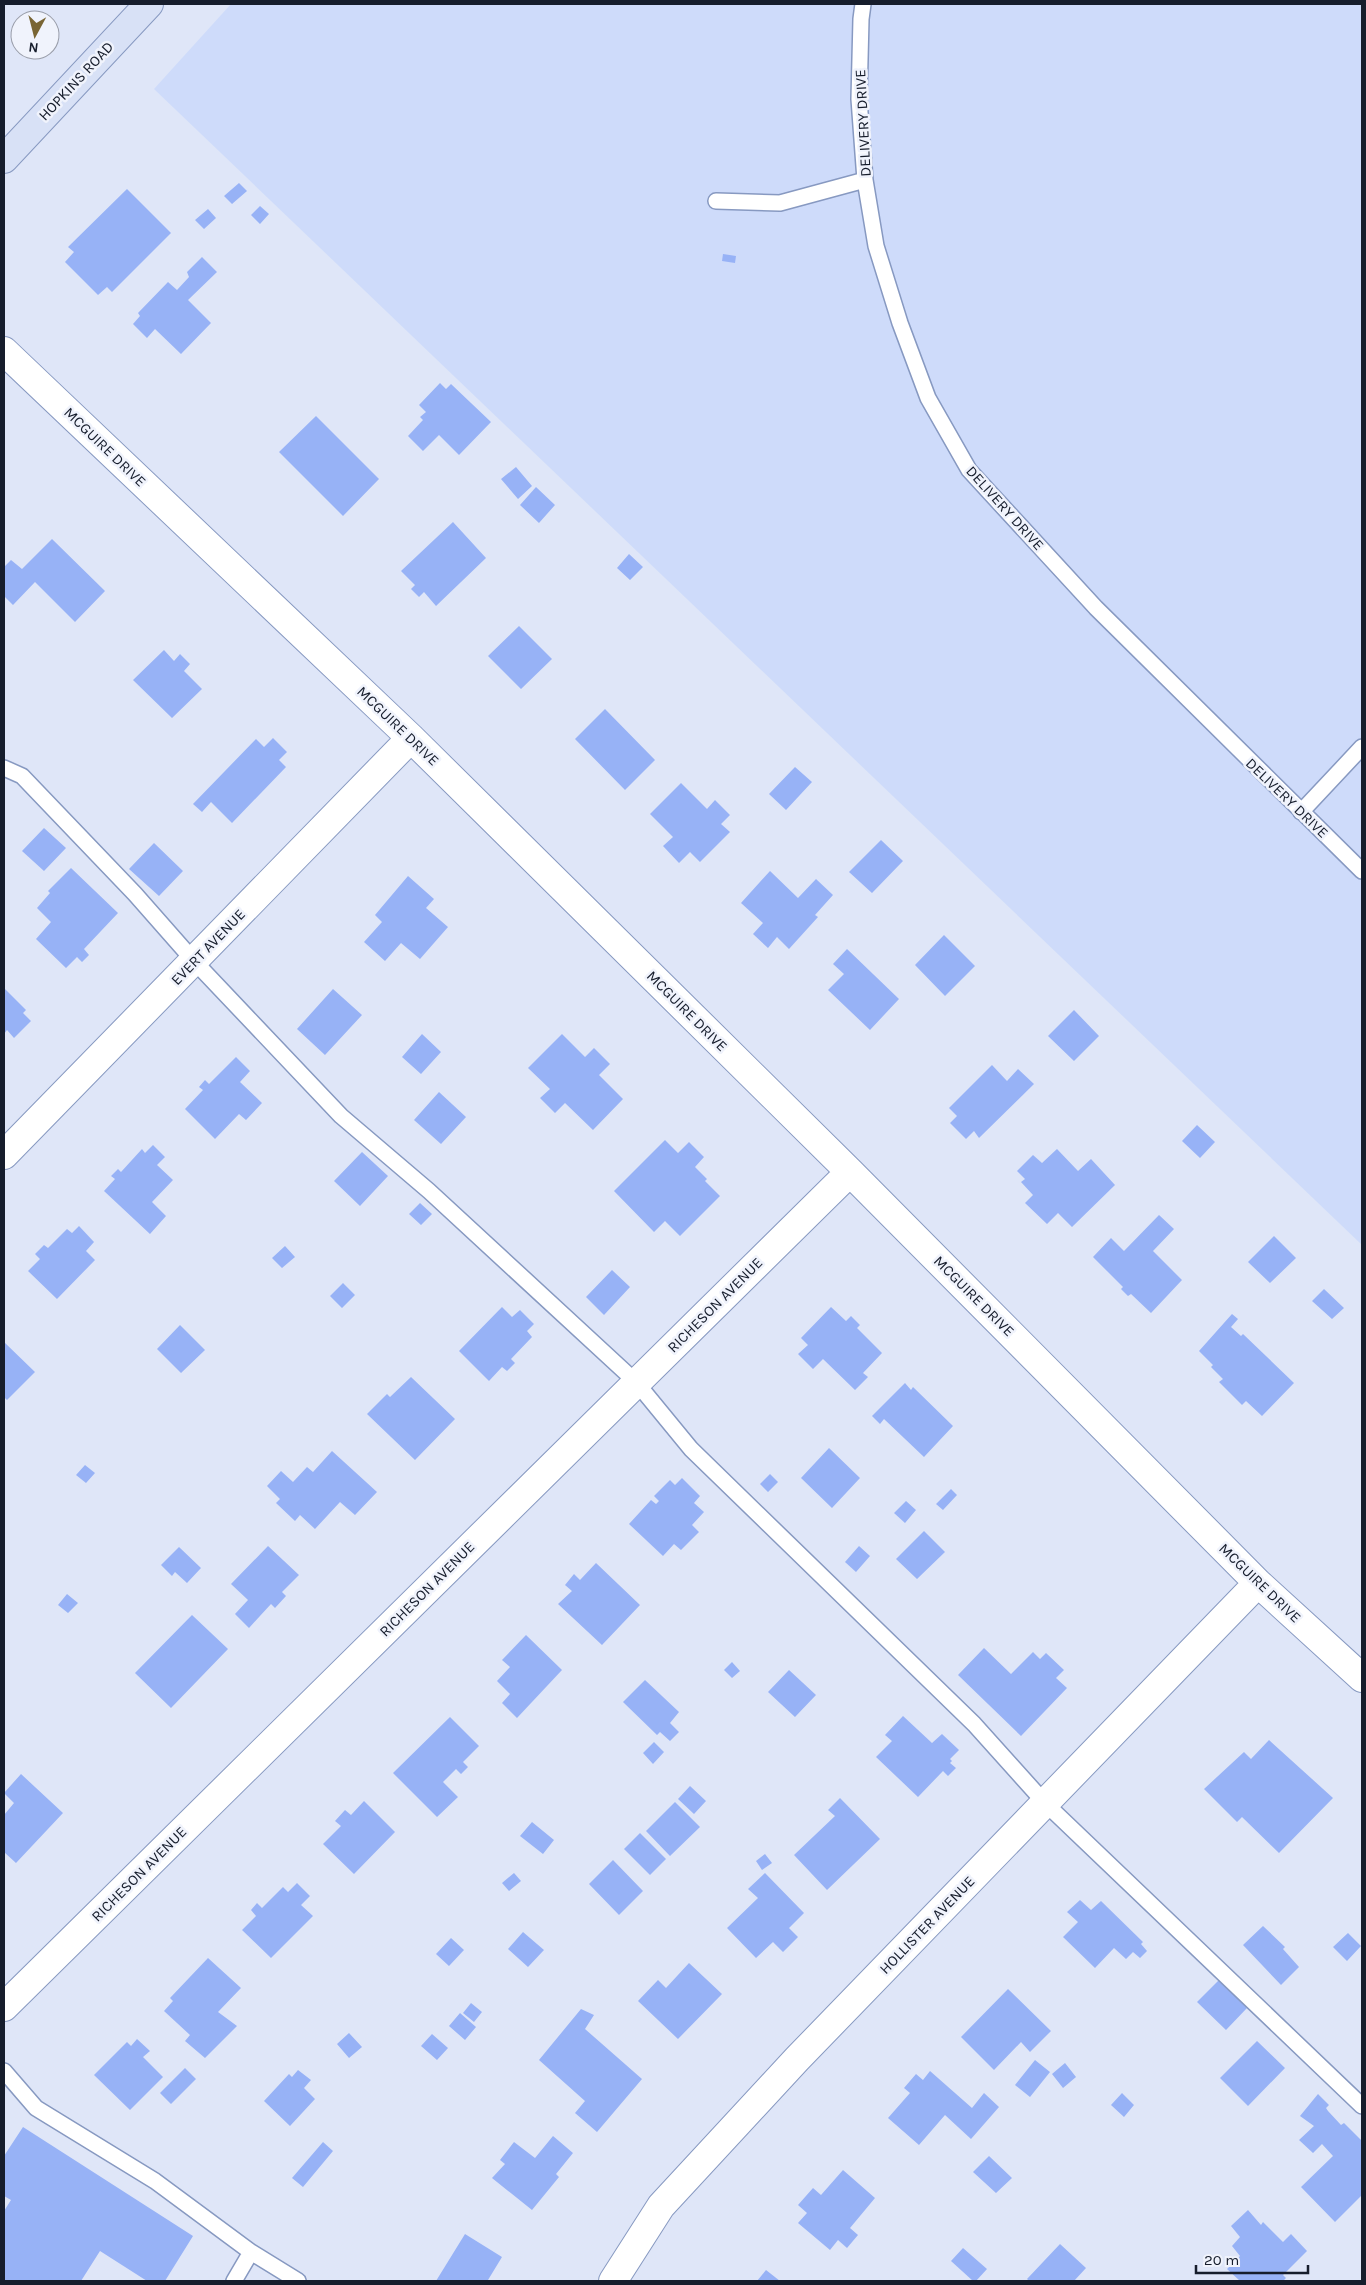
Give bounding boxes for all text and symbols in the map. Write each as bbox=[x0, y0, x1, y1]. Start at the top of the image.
north arrow bbox=[10, 10, 60, 60]
text: N bbox=[27, 38, 39, 56]
street label: HOPKINS ROAD bbox=[35, 38, 117, 124]
street label: DELIVERY DRIVE bbox=[851, 69, 875, 177]
street label: MCGUIRE DRIVE bbox=[60, 403, 150, 491]
street label: DELIVERY DRIVE bbox=[962, 462, 1048, 554]
street label: MCGUIRE DRIVE bbox=[353, 682, 443, 770]
street label: DELIVERY DRIVE bbox=[1242, 754, 1332, 842]
street label: EVERT AVENUE bbox=[167, 905, 249, 989]
street label: MCGUIRE DRIVE bbox=[643, 967, 731, 1055]
street label: MCGUIRE DRIVE bbox=[930, 1252, 1018, 1340]
street label: RICHESON AVENUE bbox=[664, 1254, 766, 1356]
street label: RICHESON AVENUE bbox=[376, 1538, 478, 1640]
street label: MCGUIRE DRIVE bbox=[1215, 1539, 1305, 1627]
street label: RICHESON AVENUE bbox=[88, 1823, 190, 1925]
street label: HOLLISTER AVENUE bbox=[876, 1872, 978, 1978]
scale bar bbox=[1196, 2242, 1308, 2274]
text: 20 m bbox=[1204, 2251, 1239, 2269]

